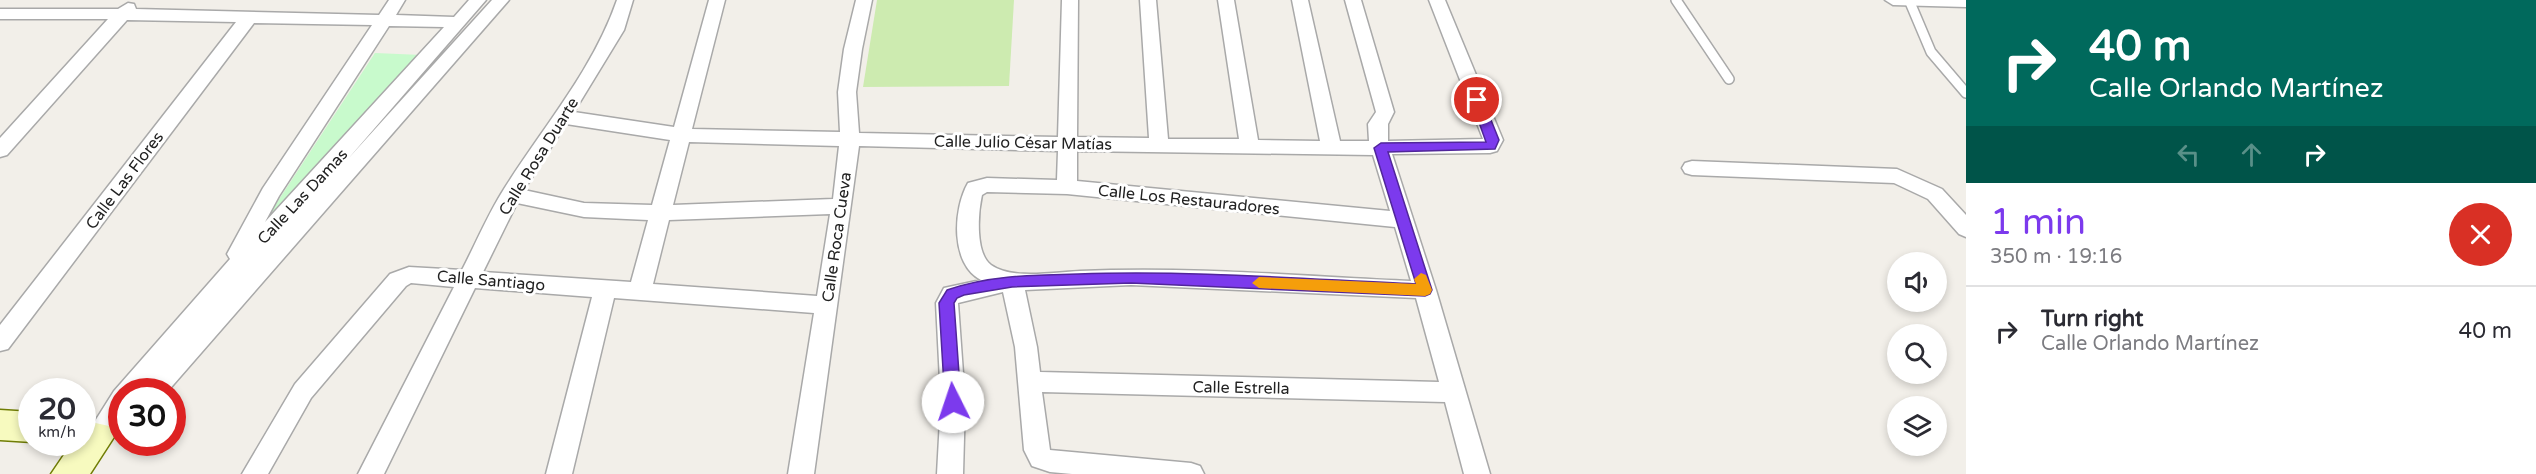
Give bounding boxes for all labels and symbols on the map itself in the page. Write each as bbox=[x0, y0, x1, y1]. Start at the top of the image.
pin bbox=[1451, 74, 1502, 125]
street label: Calle Rosa Duarte bbox=[495, 94, 583, 219]
street label: Calle Las Flores bbox=[82, 128, 168, 233]
street label: Calle Julio César Matías bbox=[934, 131, 1112, 155]
street label: Calle Las Damas bbox=[253, 145, 352, 249]
street label: Calle Roca Cueva bbox=[818, 171, 856, 303]
street label: Calle Los Restauradores bbox=[1097, 181, 1281, 219]
street label: Calle Santiago bbox=[436, 266, 546, 296]
position arrow bbox=[921, 370, 985, 434]
street label: Calle Estrella bbox=[1192, 377, 1290, 399]
speed limit sign: 30 bbox=[108, 378, 186, 456]

